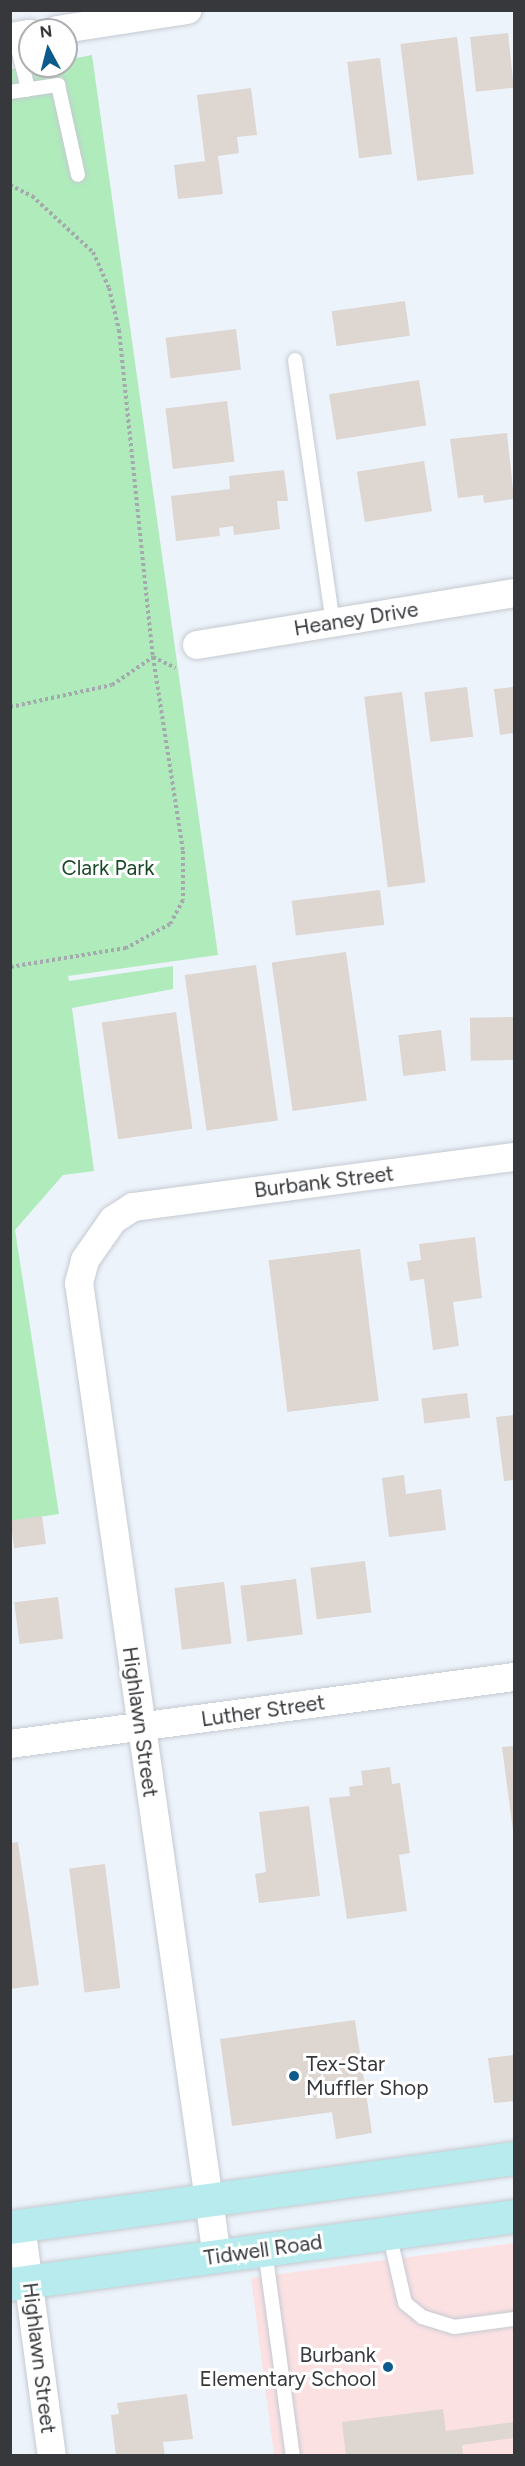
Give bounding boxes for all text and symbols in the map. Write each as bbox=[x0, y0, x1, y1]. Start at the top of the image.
north arrow bbox=[18, 18, 78, 78]
text: N bbox=[39, 21, 53, 42]
street label: Heaney Drive bbox=[292, 597, 420, 641]
park label: Clark Park bbox=[62, 855, 154, 881]
street label: Burbank Street bbox=[253, 1161, 395, 1203]
street label: Highlawn Street bbox=[117, 1645, 163, 1799]
street label: Luther Street bbox=[199, 1690, 327, 1732]
place label: Tex-Star Muffler Shop bbox=[306, 2051, 429, 2101]
marker: Tex-Star Muffler Shop bbox=[287, 2069, 301, 2083]
street label: Tidwell Road bbox=[202, 2229, 324, 2271]
street label: Highlawn Street bbox=[17, 2281, 61, 2435]
place label: Burbank Elementary School bbox=[200, 2342, 376, 2392]
marker: Burbank Elementary School bbox=[381, 2360, 395, 2374]

